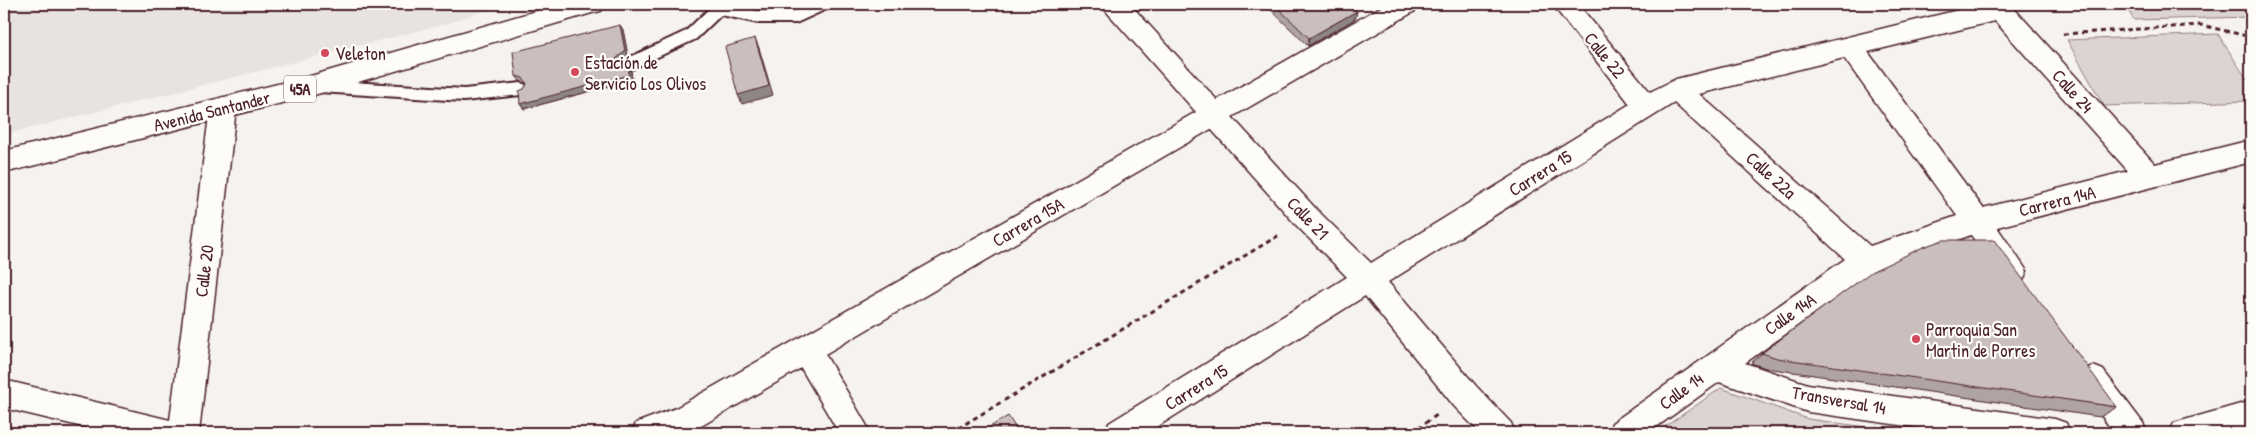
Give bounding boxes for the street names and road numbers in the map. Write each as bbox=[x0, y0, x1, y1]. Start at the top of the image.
street label: Calle 22 bbox=[1579, 27, 1632, 84]
street label: Calle 24 bbox=[2047, 64, 2100, 119]
road number: 45A bbox=[284, 76, 316, 102]
street label: Avenida Santander bbox=[151, 84, 273, 138]
street label: Carrera 15 bbox=[1504, 144, 1577, 202]
street label: Calle 22a bbox=[1740, 146, 1802, 204]
street label: Carrera 14A bbox=[2016, 179, 2098, 223]
street label: Carrera 15A bbox=[988, 191, 1069, 253]
street label: Calle 21 bbox=[1281, 191, 1335, 245]
street label: Calle 20 bbox=[188, 243, 220, 299]
street label: Calle 14A bbox=[1759, 287, 1821, 341]
street label: Carrera 15 bbox=[1160, 358, 1233, 416]
street label: Calle 14 bbox=[1654, 366, 1708, 416]
street label: Transversal 14 bbox=[1790, 379, 1888, 421]

